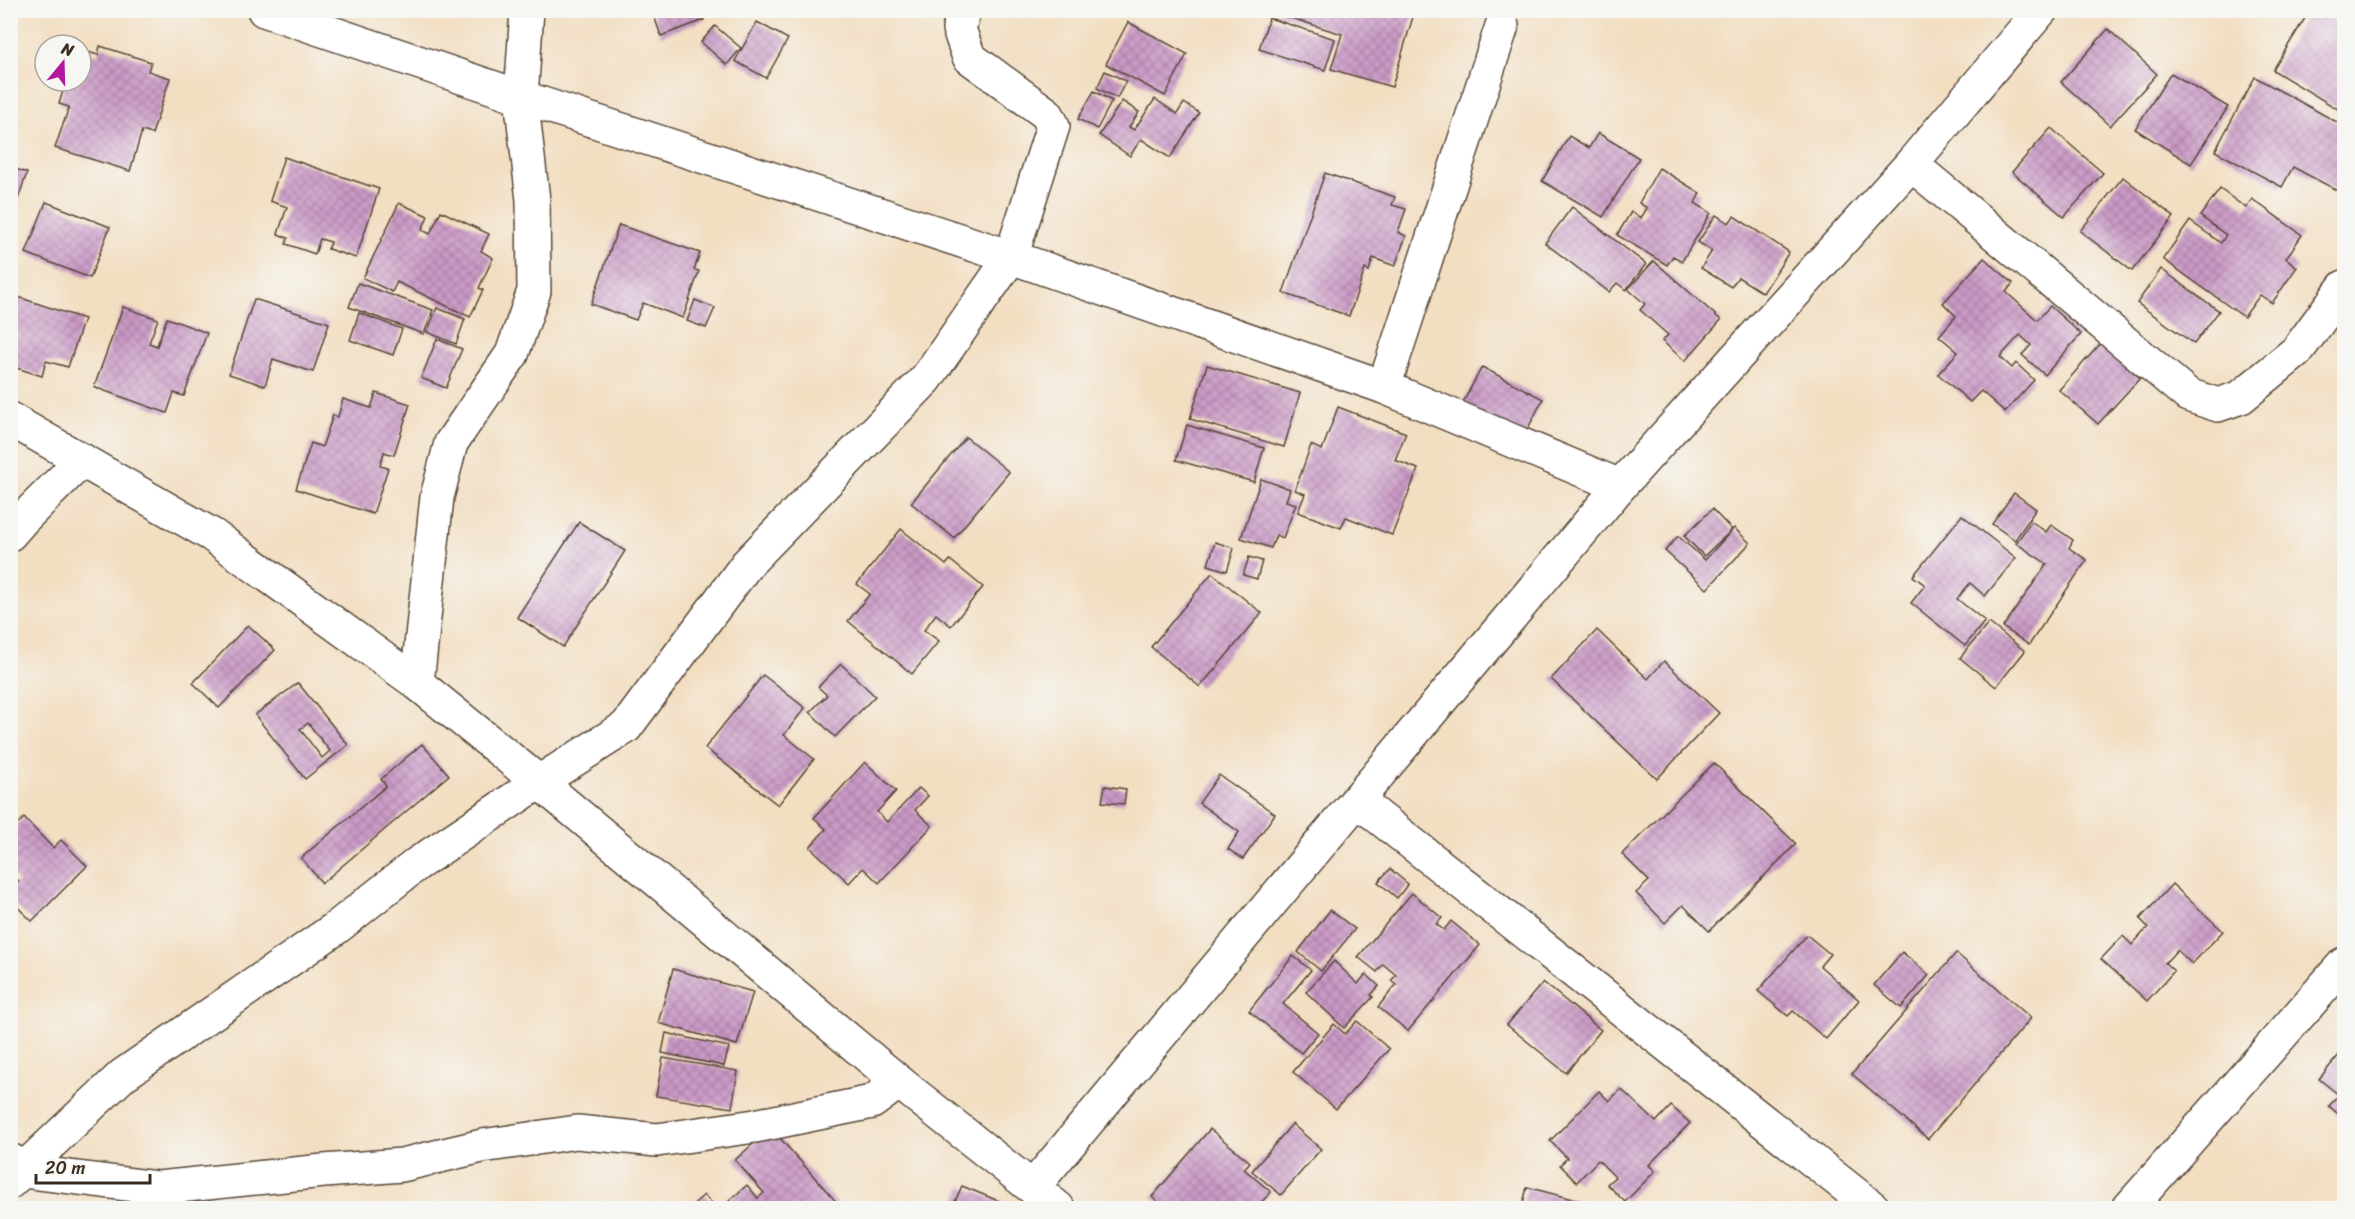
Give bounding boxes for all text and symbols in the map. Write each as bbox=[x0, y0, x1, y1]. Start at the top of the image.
north arrow bbox=[33, 33, 93, 93]
text: N bbox=[57, 33, 79, 65]
scale bar bbox=[36, 1147, 150, 1185]
text: 20 m bbox=[45, 1152, 85, 1184]

